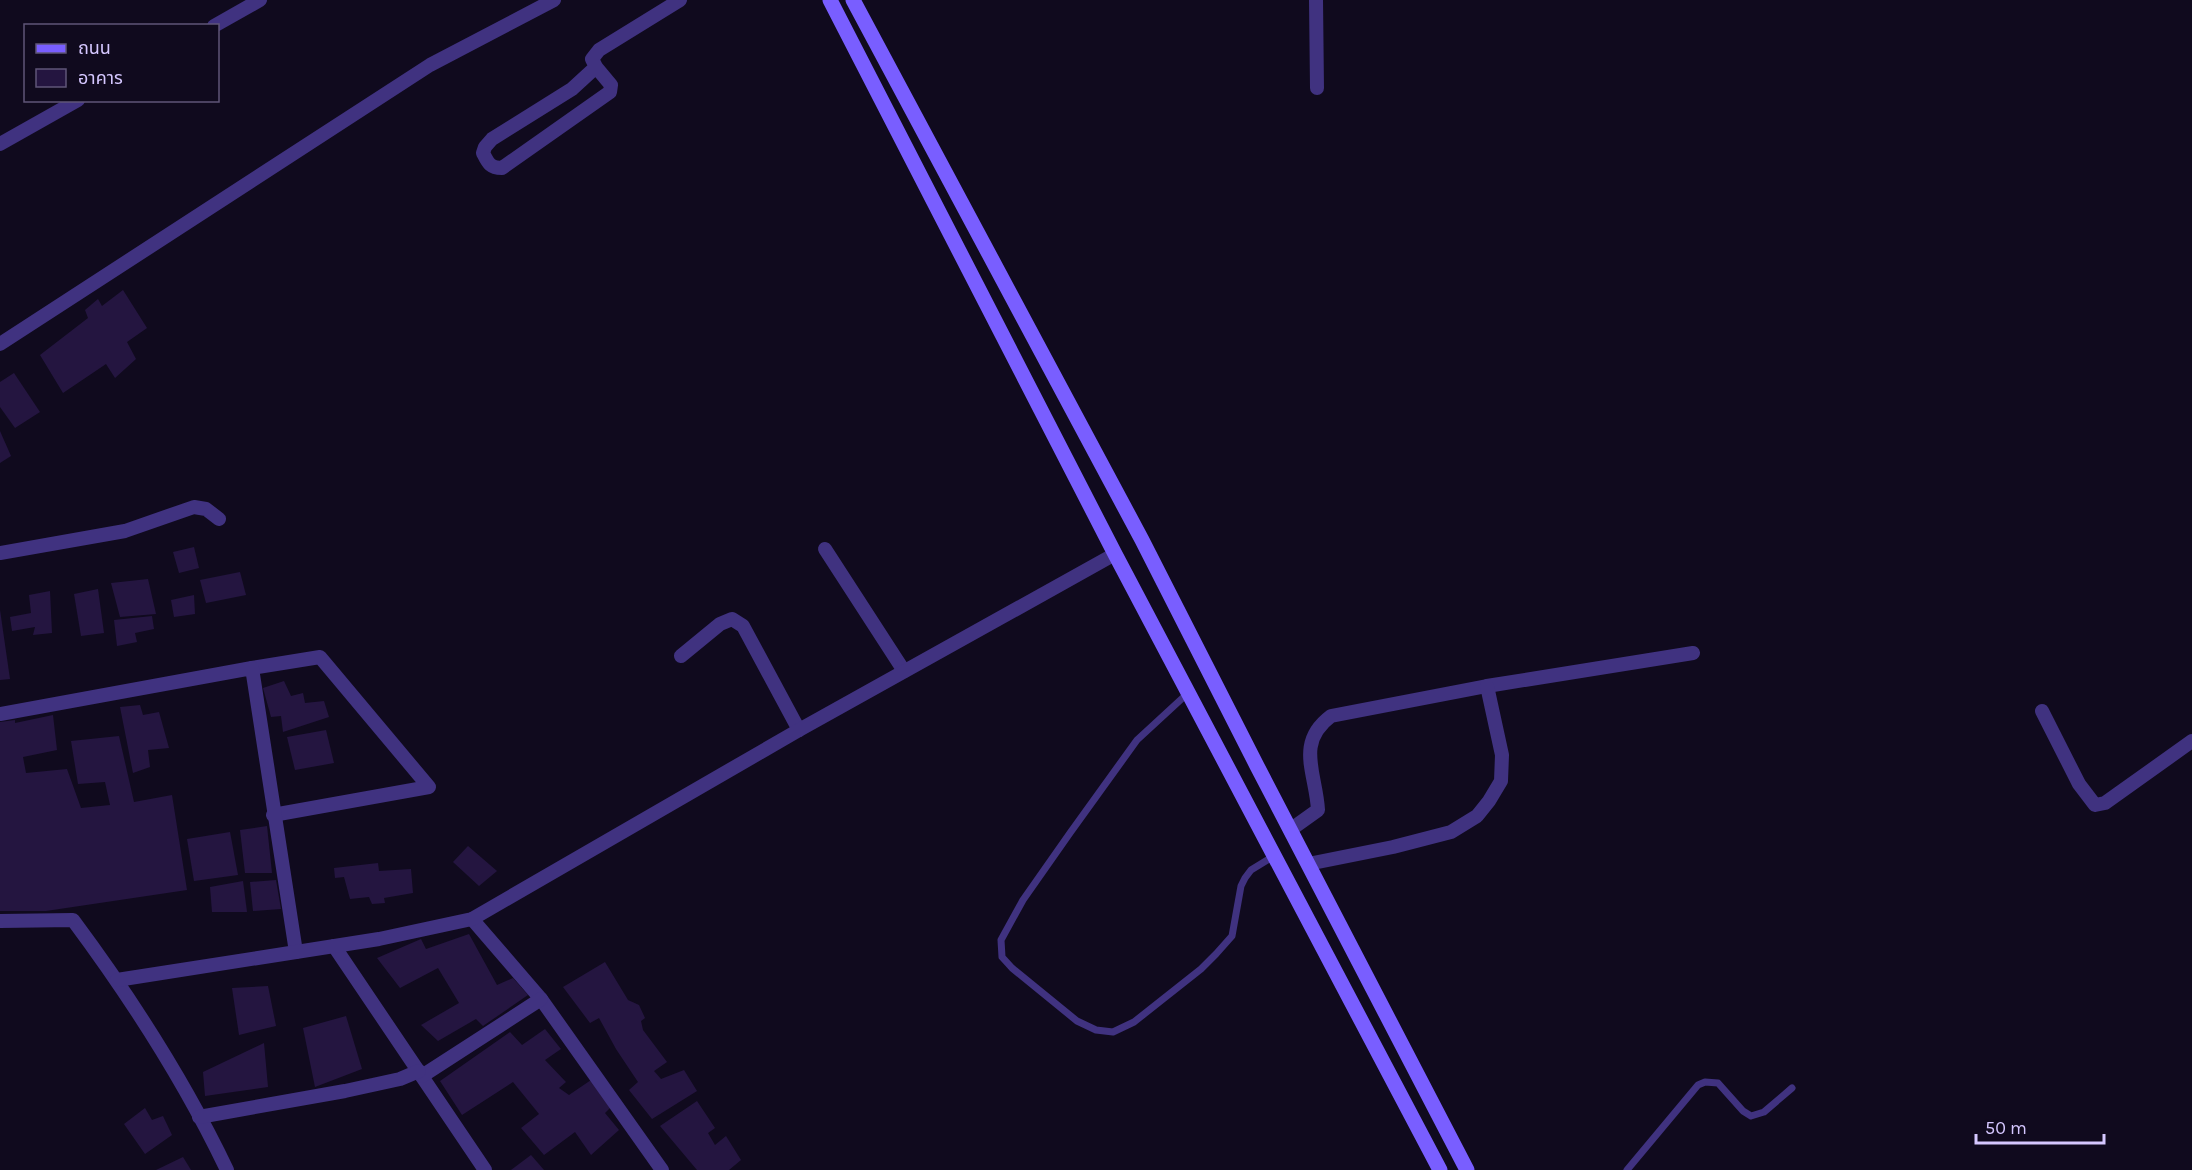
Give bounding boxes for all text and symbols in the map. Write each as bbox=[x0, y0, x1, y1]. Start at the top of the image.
legend bbox=[24, 24, 219, 102]
text: ถนน bbox=[78, 37, 111, 59]
text: อาคาร bbox=[78, 67, 123, 89]
scale bar bbox=[1976, 1107, 2104, 1145]
text: 50 m bbox=[1985, 1117, 2027, 1139]

